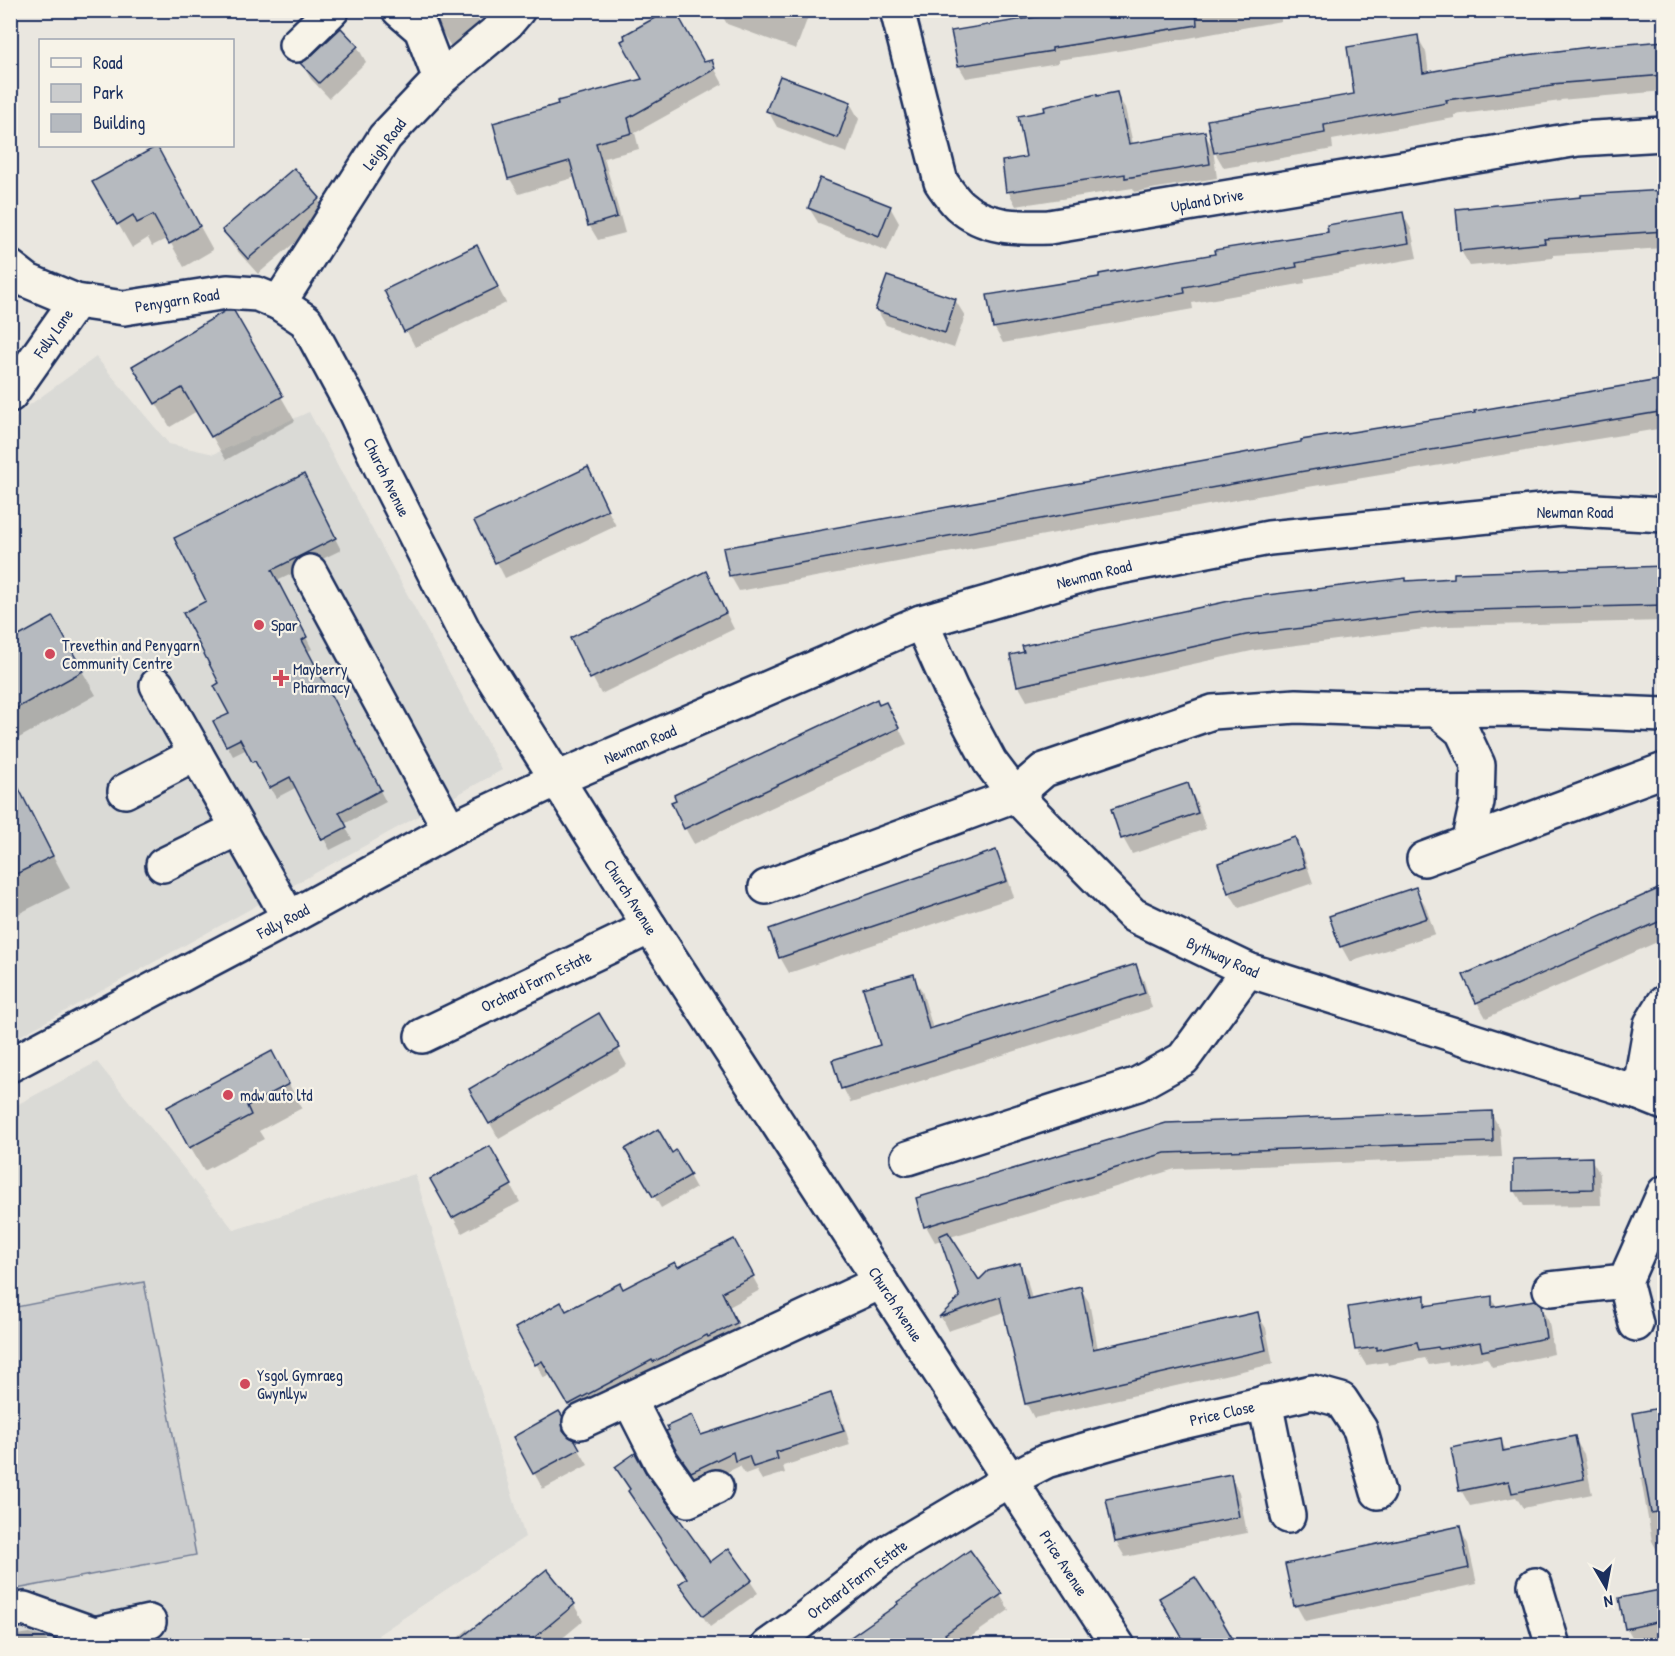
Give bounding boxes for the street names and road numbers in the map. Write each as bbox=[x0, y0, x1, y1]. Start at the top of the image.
street label: Leigh Road bbox=[357, 114, 411, 174]
street label: Upland Drive bbox=[1169, 183, 1246, 217]
street label: Penygarn Road bbox=[133, 283, 221, 317]
street label: Folly Lane bbox=[27, 303, 78, 363]
street label: Church Avenue bbox=[358, 434, 416, 521]
street label: Newman Road bbox=[1537, 501, 1613, 523]
street label: Newman Road bbox=[1054, 554, 1134, 594]
street label: Newman Road bbox=[600, 719, 680, 769]
street label: Church Avenue bbox=[599, 855, 663, 940]
street label: Folly Road bbox=[252, 898, 313, 944]
street label: Bythway Road bbox=[1183, 931, 1263, 983]
street label: Orchard Farm Estate bbox=[477, 944, 595, 1017]
street label: Church Avenue bbox=[864, 1262, 929, 1346]
street label: Price Close bbox=[1188, 1395, 1257, 1431]
street label: Price Avenue bbox=[1035, 1526, 1094, 1601]
street label: Orchard Farm Estate bbox=[802, 1534, 912, 1624]

